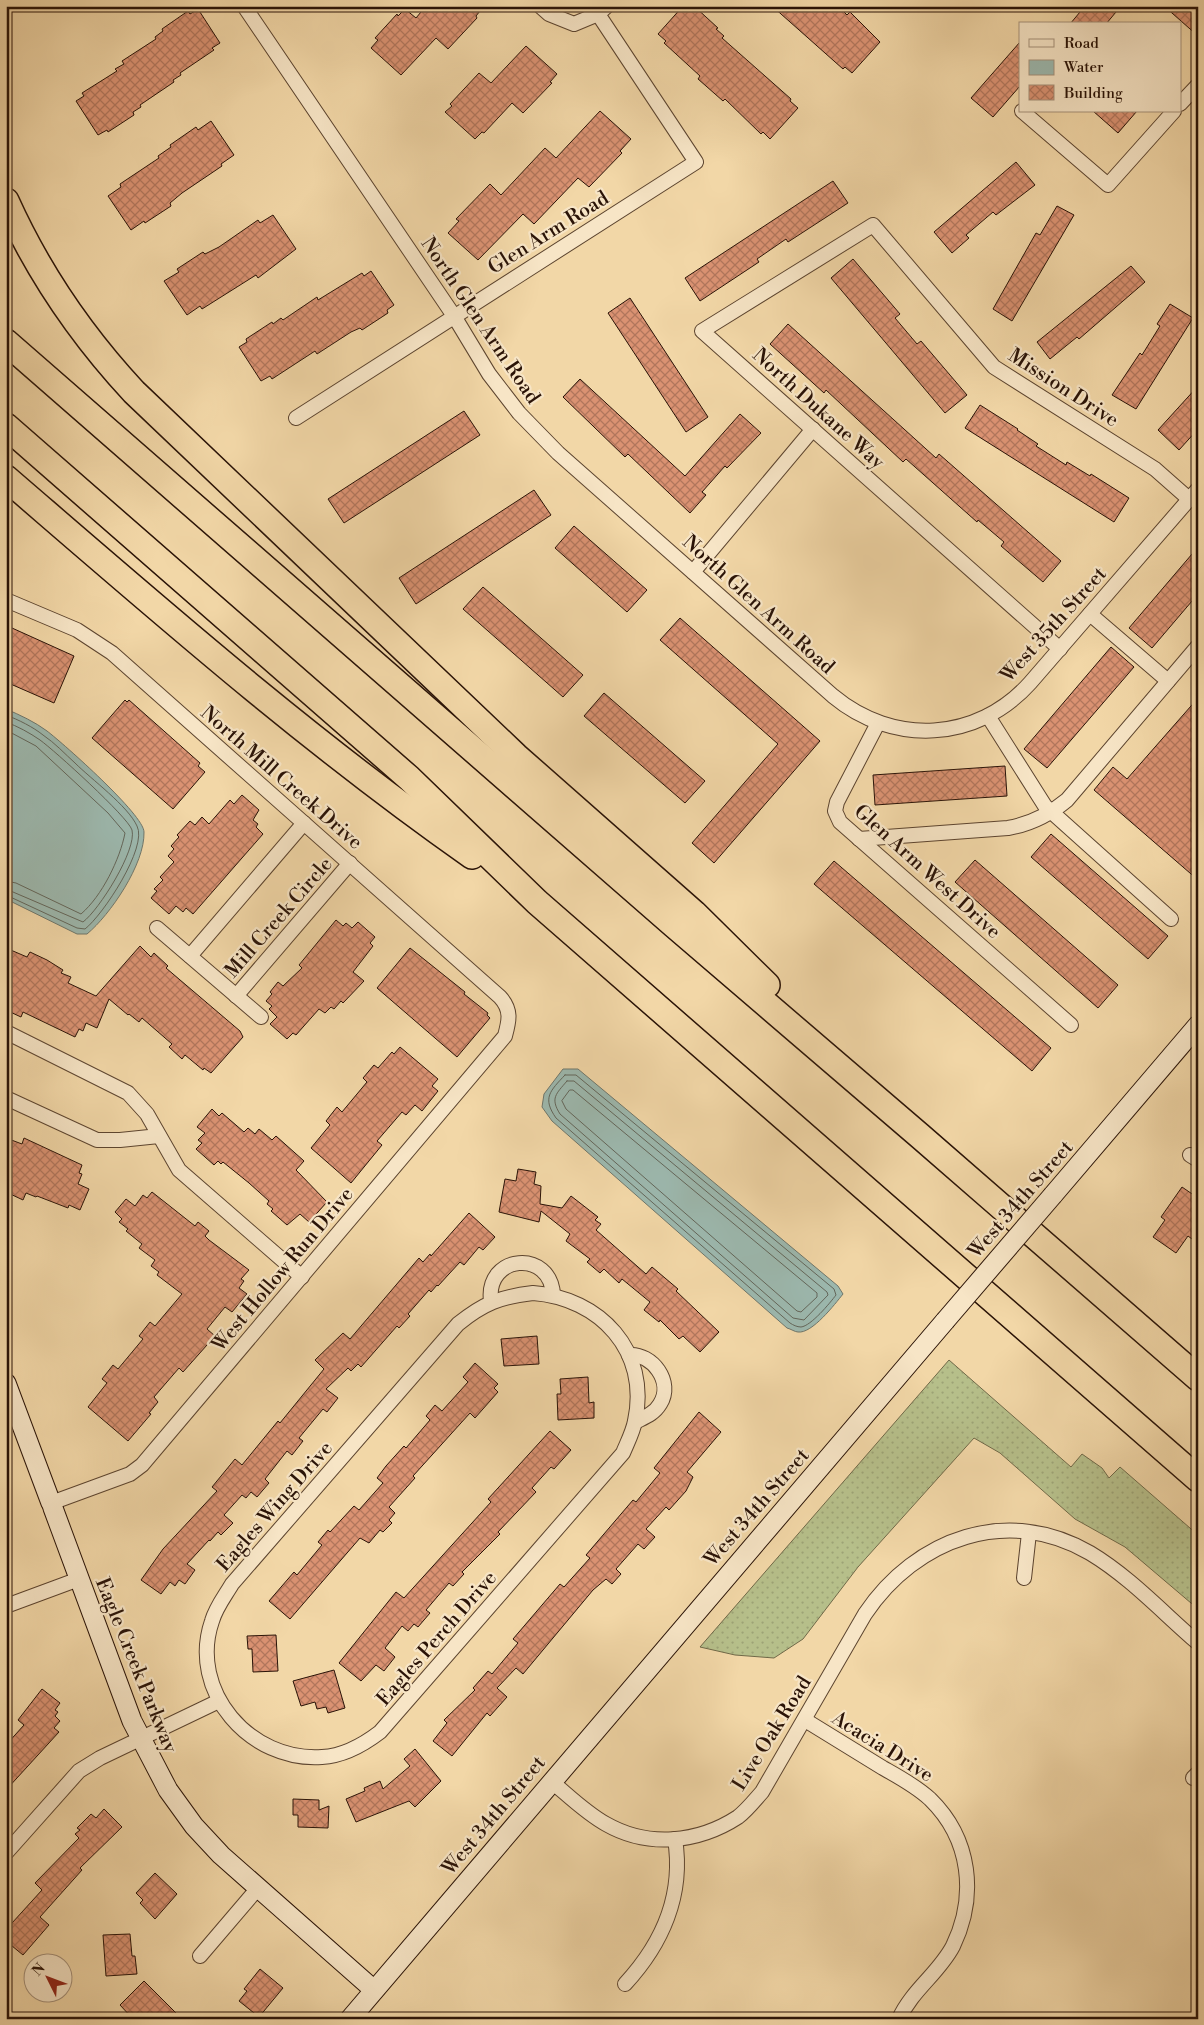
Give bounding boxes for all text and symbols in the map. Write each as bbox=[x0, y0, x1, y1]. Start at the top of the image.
legend bbox=[1019, 22, 1182, 112]
text: Road bbox=[1064, 34, 1099, 53]
text: Water bbox=[1063, 58, 1104, 77]
text: Building bbox=[1063, 84, 1123, 103]
street label: Glen Arm Road bbox=[484, 186, 614, 280]
street label: North Glen Arm Road bbox=[415, 233, 545, 410]
street label: North Dukane Way bbox=[747, 343, 889, 475]
street label: Mission Drive bbox=[1003, 343, 1123, 433]
street label: North Glen Arm Road bbox=[677, 530, 840, 680]
street label: West 35th Street bbox=[995, 562, 1113, 689]
street label: North Mill Creek Drive bbox=[195, 701, 367, 855]
street label: Glen Arm West Drive bbox=[848, 800, 1006, 945]
street label: Mill Creek Circle bbox=[220, 852, 338, 984]
street label: West 34th Street bbox=[962, 1136, 1079, 1265]
street label: West Hollow Run Drive bbox=[206, 1183, 359, 1358]
street label: Eagles Wing Drive bbox=[212, 1437, 339, 1577]
street label: West 34th Street bbox=[698, 1444, 815, 1573]
street label: Eagles Perch Drive bbox=[372, 1566, 503, 1712]
street label: Eagle Creek Parkway bbox=[89, 1574, 182, 1757]
street label: Live Oak Road bbox=[727, 1671, 818, 1796]
street label: Acacia Drive bbox=[826, 1706, 938, 1788]
street label: West 34th Street bbox=[436, 1751, 551, 1881]
north arrow bbox=[22, 1952, 72, 2002]
text: N bbox=[29, 1960, 49, 1980]

